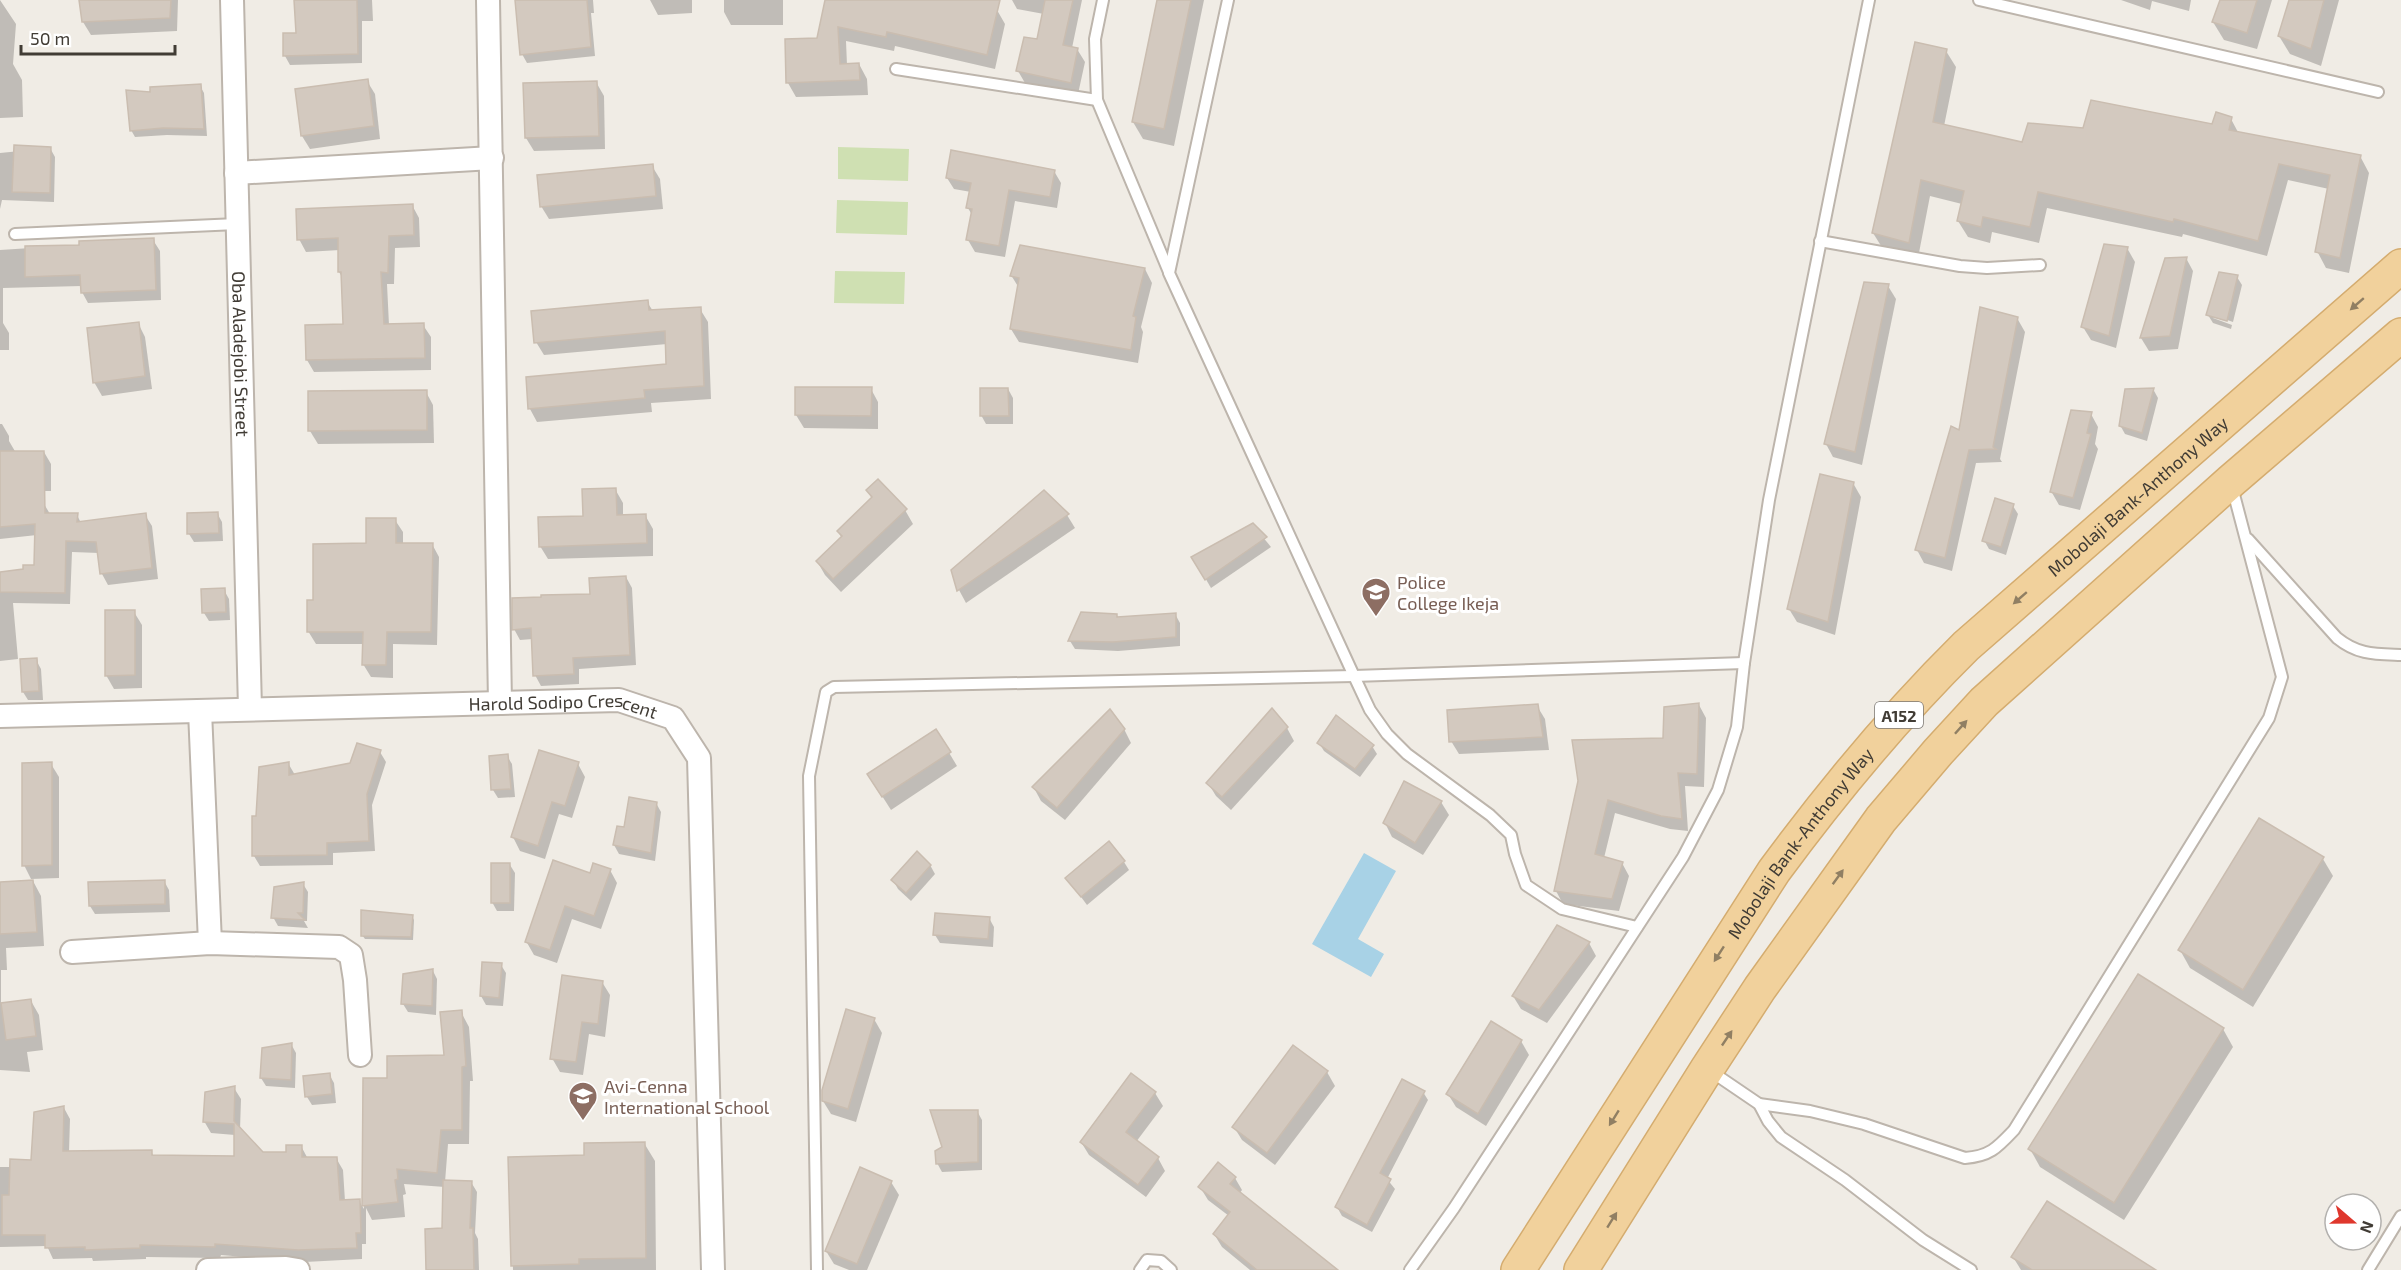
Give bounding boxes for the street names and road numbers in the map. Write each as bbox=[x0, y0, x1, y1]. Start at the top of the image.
street label: Oba Aladejobi Street bbox=[228, 271, 254, 437]
street label: Mobolaji Bank-Anthony Way bbox=[2043, 411, 2233, 581]
street label: Harold Sodipo Crescent bbox=[468, 689, 661, 723]
road number: A152 bbox=[1875, 702, 1923, 728]
street label: Mobolaji Bank-Anthony Way bbox=[1723, 743, 1878, 943]

